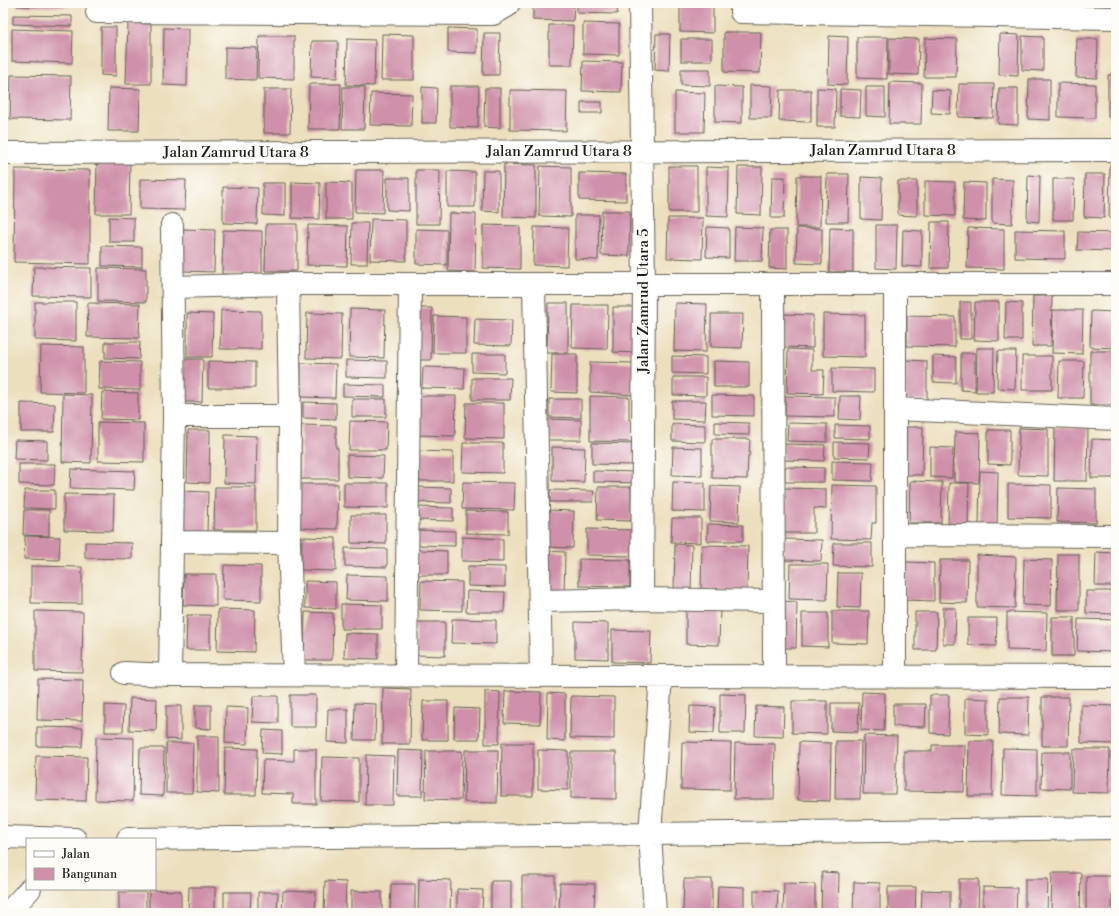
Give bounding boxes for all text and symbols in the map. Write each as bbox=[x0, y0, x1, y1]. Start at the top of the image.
street label: Jalan Zamrud Utara 8 bbox=[809, 141, 956, 160]
street label: Jalan Zamrud Utara 8 bbox=[485, 142, 632, 161]
street label: Jalan Zamrud Utara 8 bbox=[162, 143, 309, 162]
street label: Jalan Zamrud Utara 5 bbox=[634, 229, 653, 374]
legend bbox=[26, 838, 156, 890]
text: Jalan bbox=[61, 847, 90, 862]
text: Bangunan bbox=[61, 867, 117, 882]

